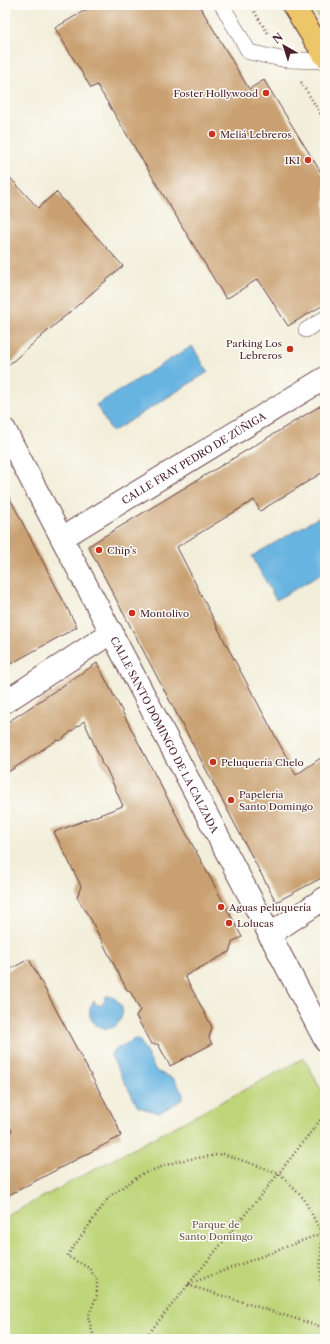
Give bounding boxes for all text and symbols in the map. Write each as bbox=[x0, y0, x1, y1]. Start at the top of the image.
north arrow bbox=[264, 26, 304, 66]
text: N bbox=[270, 30, 286, 47]
place label: Foster Hollywood bbox=[173, 87, 258, 100]
marker: Foster Hollywood bbox=[261, 88, 271, 98]
place label: Meliá Lebreros bbox=[220, 128, 292, 141]
marker: Meliá Lebreros bbox=[207, 129, 217, 139]
place label: IKI bbox=[285, 154, 300, 167]
marker: IKI bbox=[303, 155, 313, 165]
place label: Parking Los Lebreros bbox=[226, 337, 282, 362]
marker: Parking Los Lebreros bbox=[285, 344, 295, 354]
street label: CALLE FRAY PEDRO DE ZÚÑIGA bbox=[119, 409, 269, 507]
place label: Chip's bbox=[107, 544, 136, 557]
marker: Chip's bbox=[94, 545, 104, 555]
place label: Montolivo bbox=[140, 607, 189, 620]
marker: Montolivo bbox=[127, 608, 137, 618]
street label: CALLE SANTO DOMINGO DE LA CALZADA bbox=[108, 634, 222, 836]
place label: Peluquería Chelo bbox=[221, 756, 304, 769]
marker: Peluquería Chelo bbox=[208, 757, 218, 767]
place label: Papelería Santo Domingo bbox=[239, 788, 313, 813]
marker: Papelería Santo Domingo bbox=[226, 795, 236, 805]
place label: Aguas peluquería bbox=[228, 901, 312, 914]
marker: Aguas peluquería bbox=[216, 902, 226, 912]
place label: Lolucas bbox=[237, 917, 274, 930]
marker: Lolucas bbox=[224, 918, 234, 928]
park label: Parque de Santo Domingo bbox=[179, 1218, 253, 1243]

